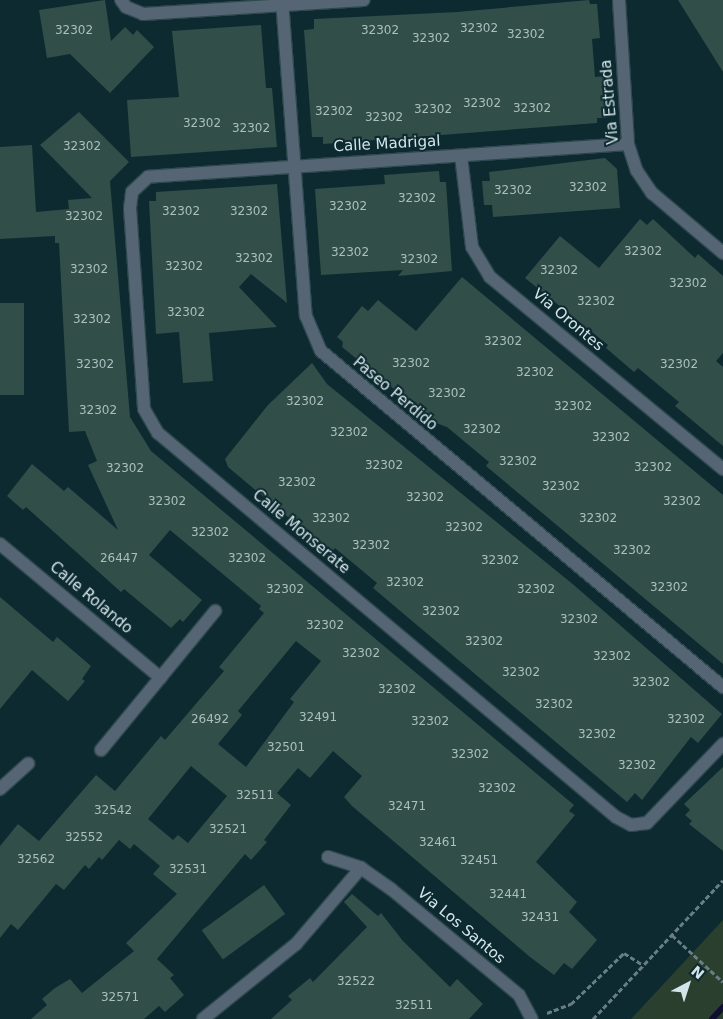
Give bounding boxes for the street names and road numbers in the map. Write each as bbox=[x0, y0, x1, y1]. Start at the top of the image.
street label: Via Estrada bbox=[597, 59, 623, 145]
street label: Calle Madrigal bbox=[333, 132, 441, 156]
street label: Via Orontes bbox=[529, 285, 607, 355]
street label: Paseo Perdido bbox=[349, 353, 441, 435]
street label: Calle Monserate bbox=[249, 486, 353, 578]
street label: Calle Rolando bbox=[46, 558, 136, 638]
street label: Via Los Santos bbox=[413, 884, 509, 968]

